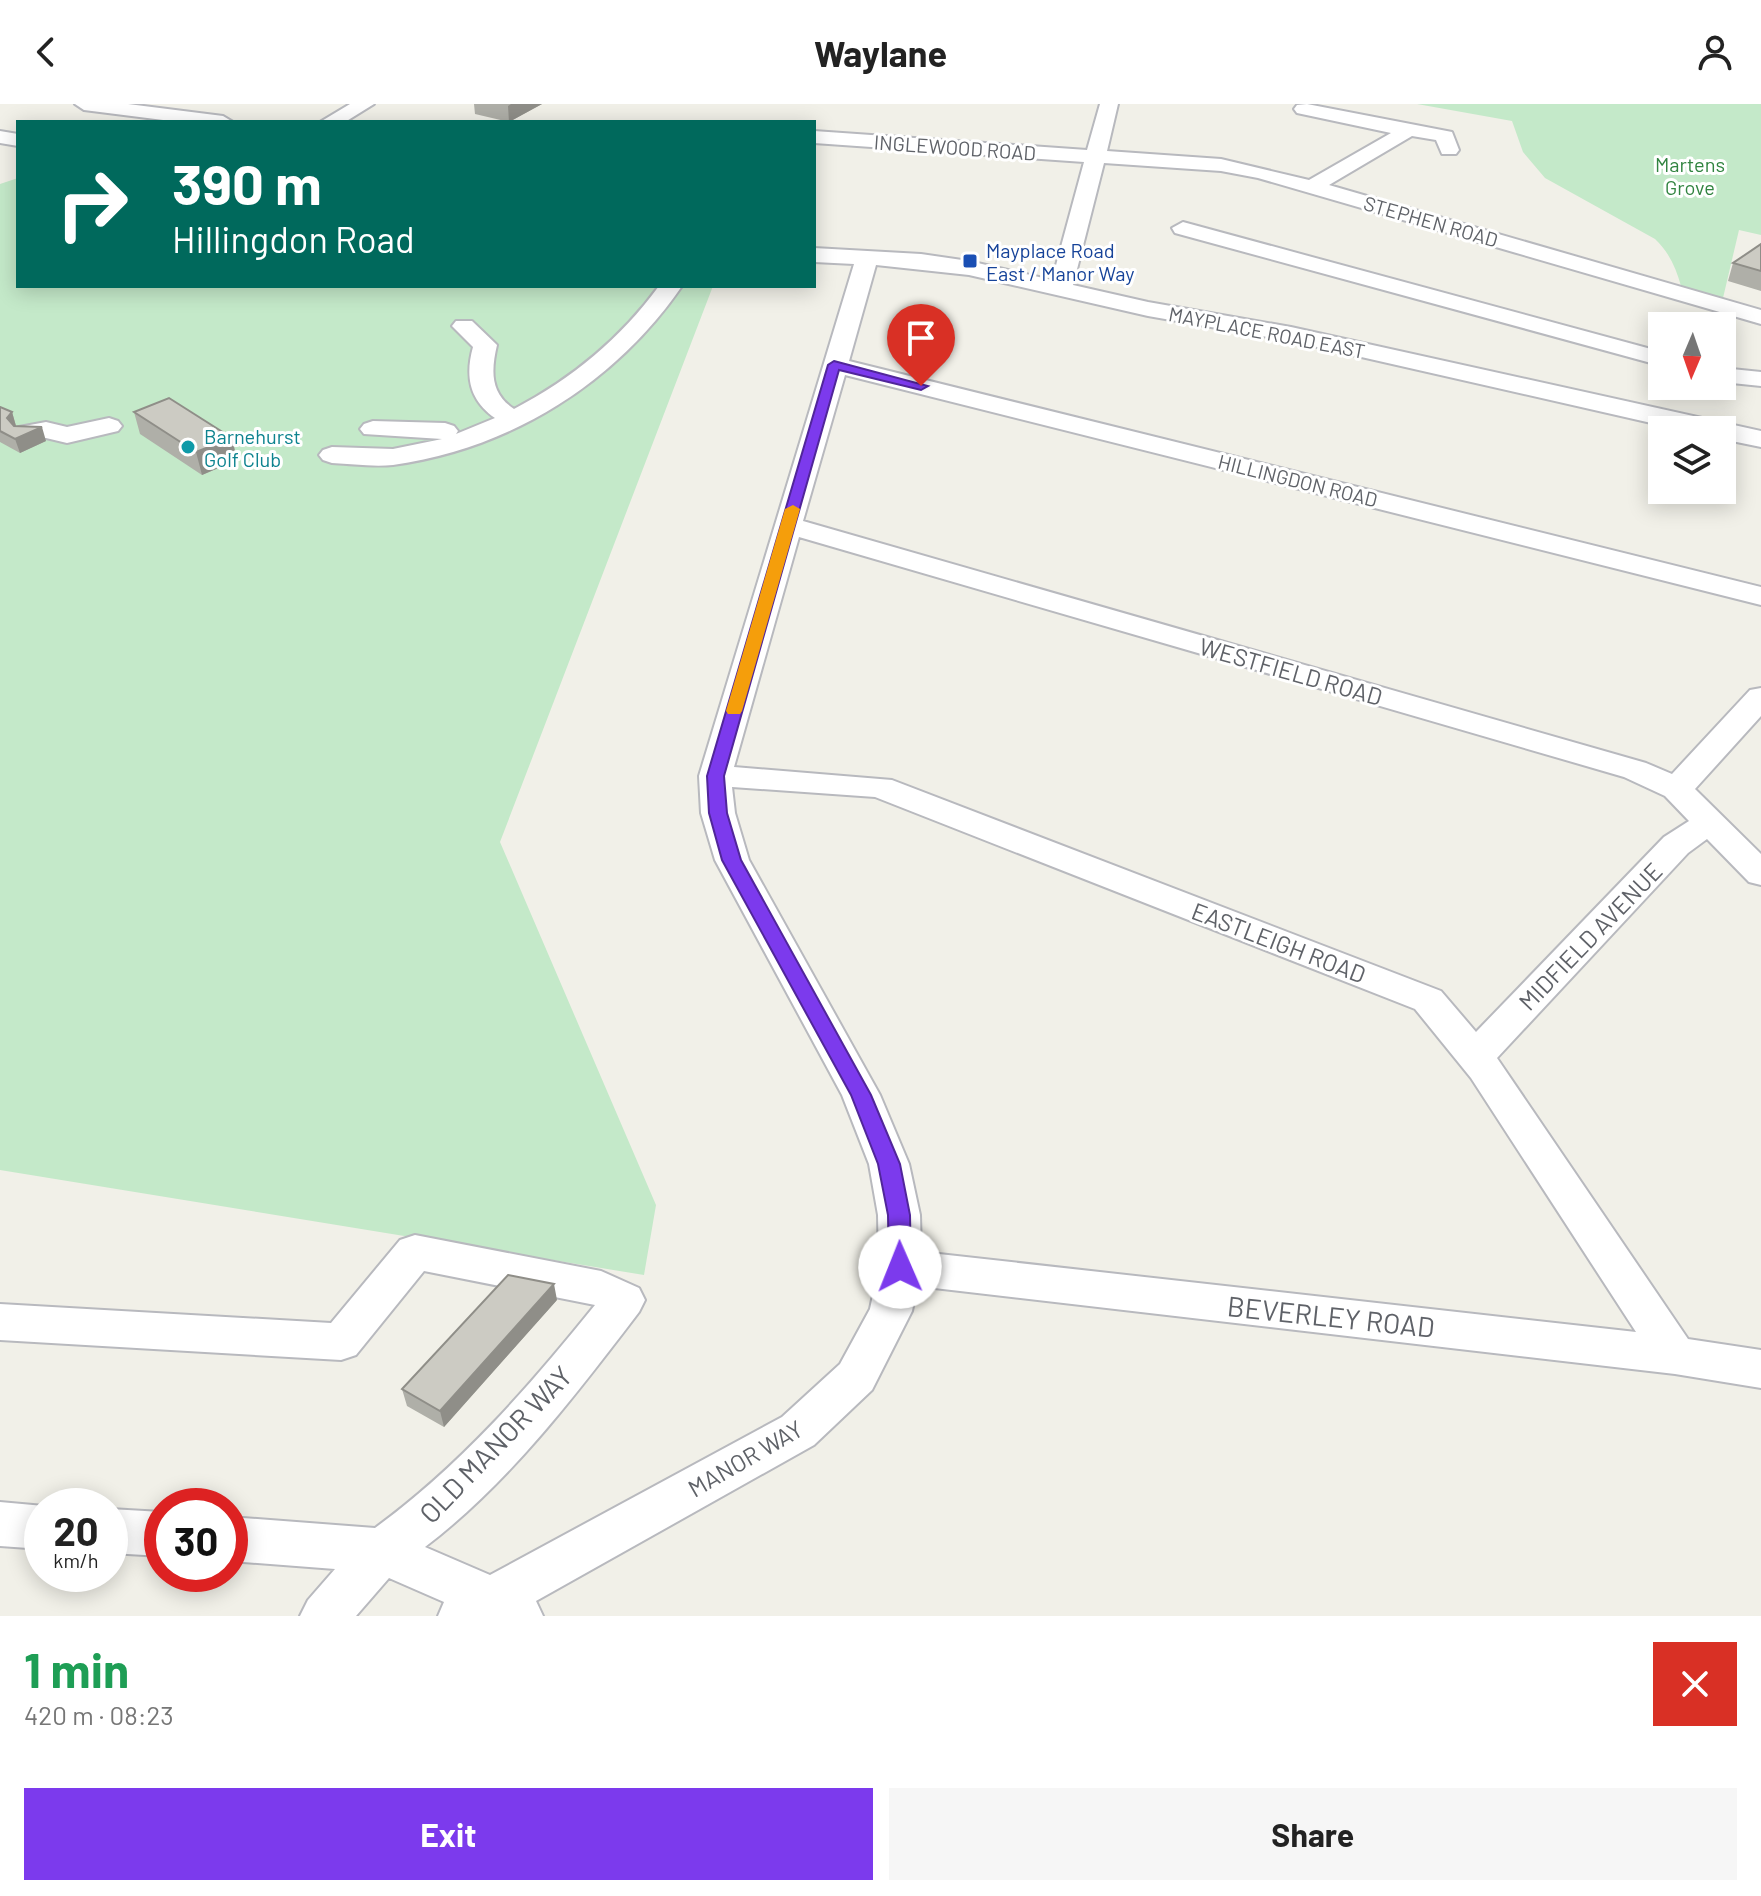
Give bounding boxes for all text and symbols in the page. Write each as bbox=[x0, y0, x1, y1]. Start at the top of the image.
icon: back bbox=[24, 30, 68, 74]
icon: person bbox=[1693, 30, 1737, 74]
text: Waylane bbox=[814, 31, 947, 74]
street label: INGLEWOOD ROAD bbox=[873, 129, 1037, 165]
text: 390 m bbox=[172, 149, 322, 216]
icon: right bbox=[40, 152, 144, 256]
park label: Martens Grove bbox=[1655, 152, 1725, 199]
street label: STEPHEN ROAD bbox=[1361, 190, 1501, 252]
text: Hillingdon Road bbox=[172, 217, 415, 260]
place label: Mayplace Road East / Manor Way bbox=[986, 238, 1134, 285]
marker: Mayplace Road East / Manor Way bbox=[961, 252, 979, 270]
street label: MAYPLACE ROAD EAST bbox=[1167, 301, 1367, 363]
pin bbox=[887, 304, 955, 386]
north arrow bbox=[1648, 312, 1736, 400]
map controls bbox=[1648, 312, 1736, 504]
icon: arrive bbox=[899, 316, 943, 360]
button: layers bbox=[1648, 416, 1736, 504]
place label: Barnehurst Golf Club bbox=[204, 424, 301, 471]
marker: Barnehurst Golf Club bbox=[179, 438, 197, 456]
street label: HILLINGDON ROAD bbox=[1216, 449, 1380, 511]
street label: WESTFIELD ROAD bbox=[1196, 631, 1386, 711]
street label: MIDFIELD AVENUE bbox=[1512, 856, 1668, 1016]
street label: EASTLEIGH ROAD bbox=[1188, 895, 1370, 989]
position arrow bbox=[858, 1225, 942, 1309]
street label: BEVERLEY ROAD bbox=[1226, 1288, 1436, 1344]
street label: OLD MANOR WAY bbox=[412, 1358, 578, 1530]
street label: MANOR WAY bbox=[682, 1414, 808, 1502]
speed limit sign: 30 bbox=[144, 1488, 248, 1592]
text: 20 bbox=[53, 1506, 99, 1554]
text: km/h bbox=[53, 1548, 99, 1572]
text: 1 min bbox=[24, 1640, 129, 1698]
button: close bbox=[1653, 1642, 1737, 1726]
text: 420 m · 08:23 bbox=[24, 1699, 174, 1730]
button: Exit bbox=[24, 1788, 873, 1880]
button: Share bbox=[889, 1788, 1737, 1880]

